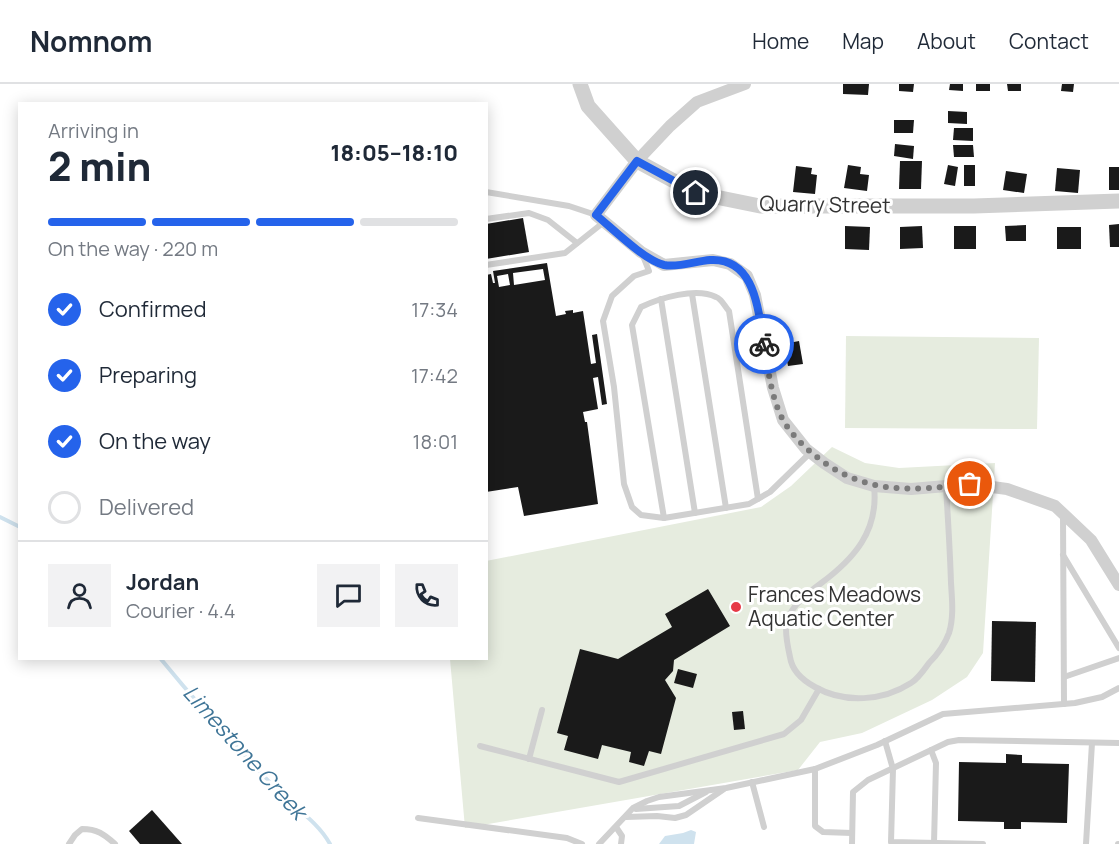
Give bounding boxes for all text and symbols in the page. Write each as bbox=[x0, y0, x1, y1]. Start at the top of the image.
text: Nomnom bbox=[30, 22, 152, 60]
text: Home bbox=[752, 27, 809, 55]
text: Map bbox=[842, 27, 884, 55]
text: About bbox=[917, 27, 976, 55]
text: Contact bbox=[1009, 27, 1089, 55]
text: Arriving in bbox=[48, 117, 139, 144]
text: 18:05–18:10 bbox=[330, 138, 458, 168]
text: 2 min bbox=[48, 139, 151, 193]
pin bbox=[670, 167, 721, 218]
icon: home bbox=[679, 176, 712, 209]
street label: Quarry Street bbox=[759, 189, 891, 219]
text: On the way · 220 m bbox=[48, 235, 218, 262]
icon: check bbox=[48, 293, 81, 326]
text: Confirmed bbox=[99, 294, 207, 324]
text: 17:34 bbox=[411, 296, 458, 323]
courier bbox=[734, 314, 794, 374]
icon: bike bbox=[748, 328, 781, 361]
icon: check bbox=[48, 359, 81, 392]
text: Preparing bbox=[99, 360, 197, 390]
text: 17:42 bbox=[411, 362, 458, 389]
icon: check bbox=[48, 425, 81, 458]
text: On the way bbox=[99, 426, 211, 456]
text: 18:01 bbox=[413, 428, 458, 455]
pin bbox=[944, 458, 995, 509]
icon: bag bbox=[953, 467, 986, 500]
text: Delivered bbox=[99, 492, 194, 522]
button: person bbox=[48, 564, 111, 627]
button: chat bbox=[317, 564, 380, 627]
button: phone bbox=[395, 564, 458, 627]
text: Jordan bbox=[126, 567, 199, 597]
place label: Frances Meadows Aquatic Center bbox=[748, 580, 921, 632]
text: Courier · 4.4 bbox=[126, 597, 236, 624]
marker: Frances Meadows Aquatic Center bbox=[729, 600, 743, 614]
water label: Limestone Creek bbox=[177, 678, 315, 828]

